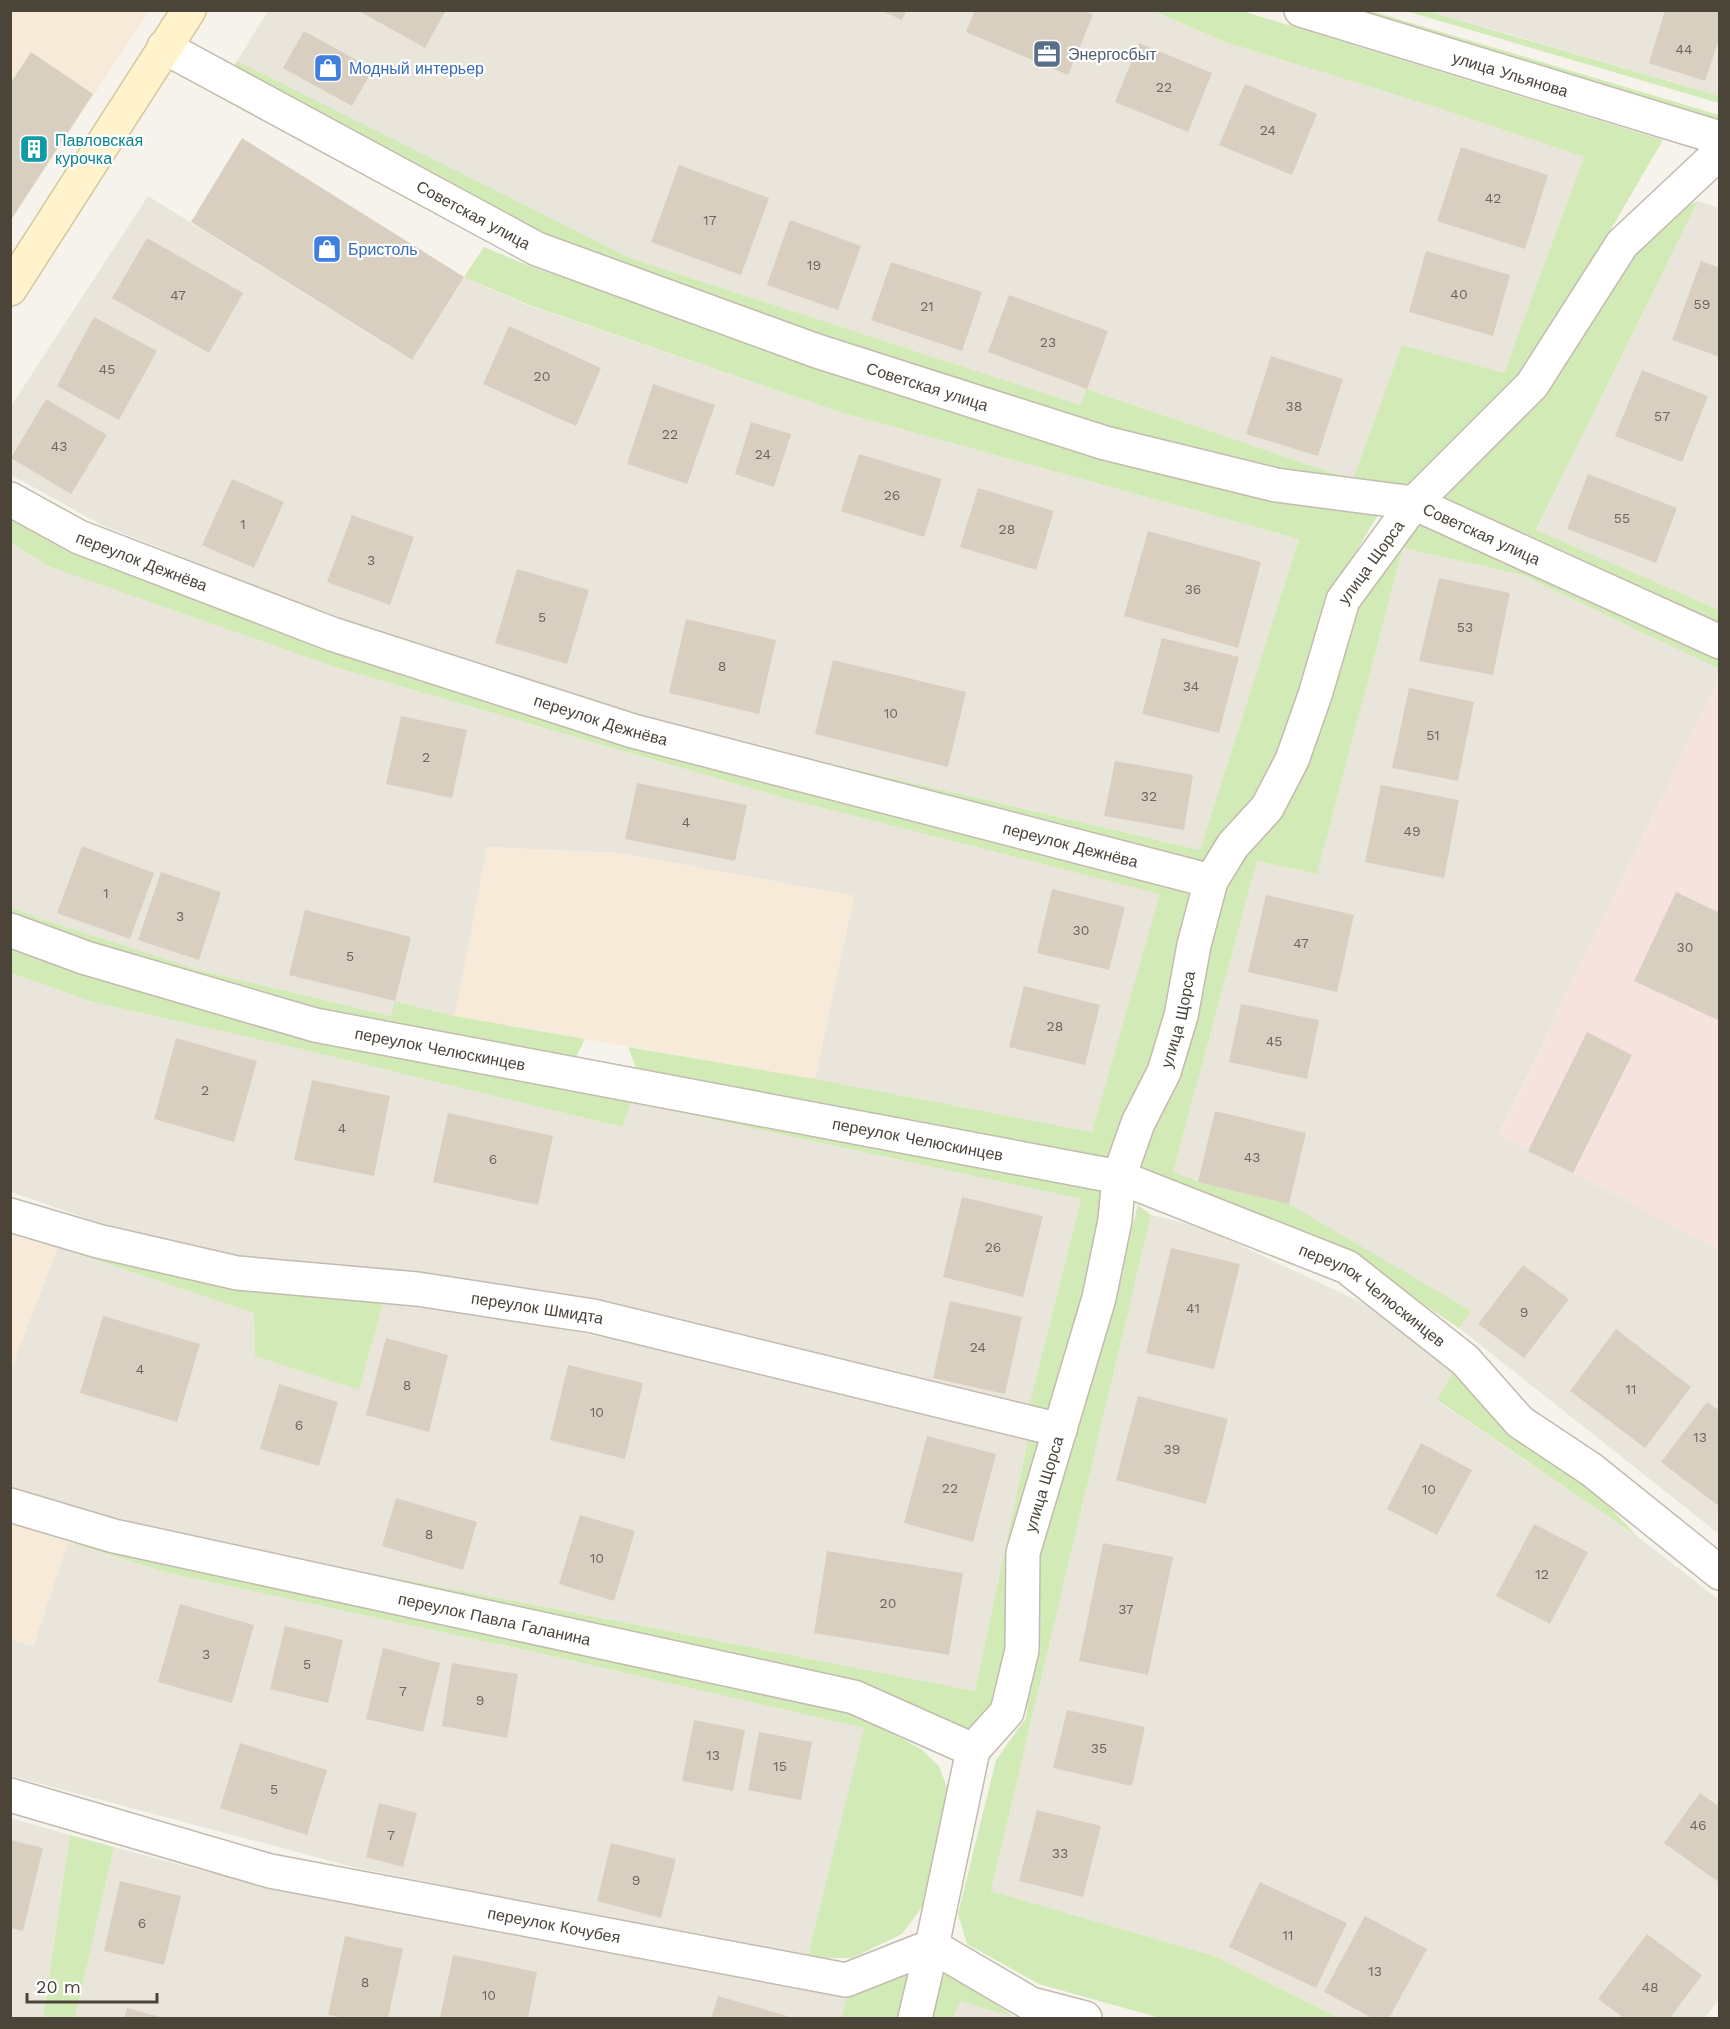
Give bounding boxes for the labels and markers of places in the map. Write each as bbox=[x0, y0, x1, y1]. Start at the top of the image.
office icon: Энергосбыт bbox=[1031, 38, 1063, 70]
place label: Энергосбыт bbox=[1068, 45, 1157, 64]
shop icon: Модный интерьер bbox=[312, 52, 344, 84]
place label: Модный интерьер bbox=[349, 59, 484, 78]
place label: Павловская курочка bbox=[55, 131, 143, 168]
building icon: Павловская курочка bbox=[18, 133, 50, 165]
shop icon: Бристоль bbox=[311, 233, 343, 265]
place label: Бристоль bbox=[348, 240, 418, 259]

